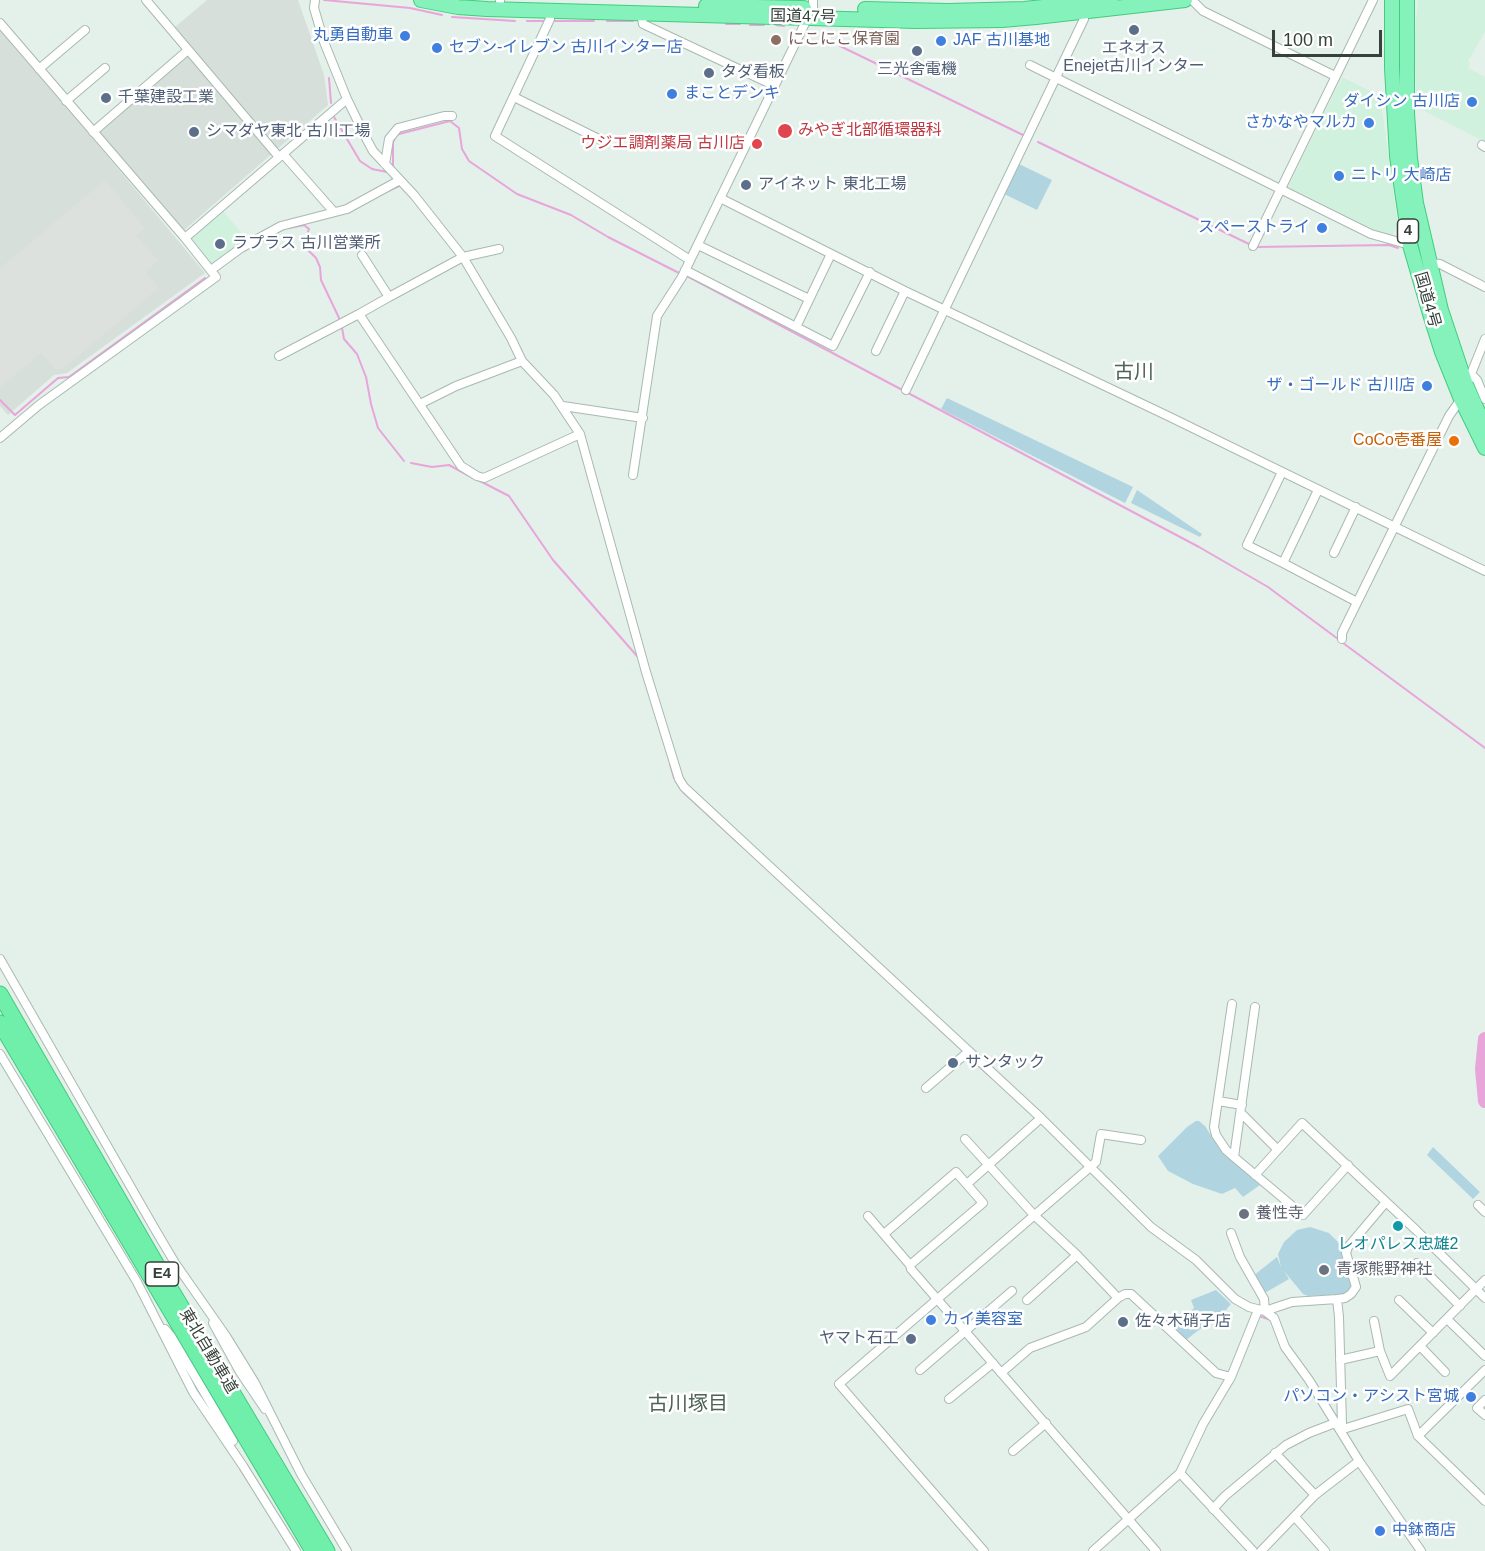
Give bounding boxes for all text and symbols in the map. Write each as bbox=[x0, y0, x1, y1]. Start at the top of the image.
street label: 国道47号 bbox=[770, 7, 836, 27]
scale bar bbox=[1275, 18, 1384, 56]
marker: エネオス Enejet古川インター bbox=[1127, 23, 1141, 37]
place label: 丸勇自動車 bbox=[313, 26, 393, 46]
marker: 丸勇自動車 bbox=[398, 29, 412, 43]
place label: にこにこ保育園 bbox=[788, 30, 900, 50]
text: 100 m bbox=[1283, 30, 1333, 50]
place label: JAF 古川基地 bbox=[953, 31, 1050, 51]
marker: にこにこ保育園 bbox=[769, 33, 783, 47]
marker: JAF 古川基地 bbox=[934, 34, 948, 48]
place label: セブン-イレブン 古川インター店 bbox=[449, 38, 683, 58]
place label: エネオス Enejet古川インター bbox=[1063, 39, 1205, 77]
marker: セブン-イレブン 古川インター店 bbox=[430, 41, 444, 55]
marker: 三光舎電機 bbox=[910, 44, 924, 58]
place label: 三光舎電機 bbox=[877, 60, 957, 80]
place label: タダ看板 bbox=[721, 63, 785, 83]
marker: タダ看板 bbox=[702, 66, 716, 80]
place label: まことデンキ bbox=[684, 84, 780, 104]
marker: まことデンキ bbox=[665, 87, 679, 101]
place label: 千葉建設工業 bbox=[118, 88, 214, 108]
marker: 千葉建設工業 bbox=[99, 91, 113, 105]
place label: ダイシン 古川店 bbox=[1344, 92, 1460, 112]
marker: ダイシン 古川店 bbox=[1465, 95, 1479, 109]
place label: さかなやマルカ bbox=[1245, 113, 1357, 133]
marker: さかなやマルカ bbox=[1362, 116, 1376, 130]
place label: みやぎ北部循環器科 bbox=[798, 121, 942, 141]
place label: シマダヤ東北 古川工場 bbox=[206, 122, 370, 142]
marker: みやぎ北部循環器科 bbox=[776, 122, 794, 140]
marker: シマダヤ東北 古川工場 bbox=[187, 125, 201, 139]
place label: ウジエ調剤薬局 古川店 bbox=[581, 134, 745, 154]
marker: ウジエ調剤薬局 古川店 bbox=[750, 137, 764, 151]
place label: ニトリ 大崎店 bbox=[1351, 166, 1451, 186]
marker: ニトリ 大崎店 bbox=[1332, 169, 1346, 183]
place label: アイネット 東北工場 bbox=[758, 175, 906, 195]
marker: アイネット 東北工場 bbox=[739, 178, 753, 192]
place label: スペーストライ bbox=[1198, 218, 1310, 238]
road number: 4 bbox=[1398, 219, 1418, 243]
marker: スペーストライ bbox=[1315, 221, 1329, 235]
place label: ラプラス 古川営業所 bbox=[232, 234, 380, 254]
marker: ラプラス 古川営業所 bbox=[213, 237, 227, 251]
street label: 国道4号 bbox=[1410, 270, 1444, 330]
district label: 古川 bbox=[1114, 360, 1154, 384]
place label: ザ・ゴールド 古川店 bbox=[1267, 376, 1415, 396]
marker: ザ・ゴールド 古川店 bbox=[1420, 379, 1434, 393]
place label: CoCo壱番屋 bbox=[1353, 431, 1442, 451]
marker: CoCo壱番屋 bbox=[1447, 434, 1461, 448]
place label: サンタック bbox=[965, 1053, 1045, 1073]
marker: サンタック bbox=[946, 1056, 960, 1070]
place label: 養性寺 bbox=[1256, 1204, 1304, 1224]
marker: 養性寺 bbox=[1237, 1207, 1251, 1221]
marker: レオパレス忠雄2 bbox=[1391, 1219, 1405, 1233]
place label: レオパレス忠雄2 bbox=[1338, 1235, 1458, 1255]
place label: 青塚熊野神社 bbox=[1336, 1260, 1432, 1280]
road number: E4 bbox=[146, 1262, 178, 1286]
marker: 青塚熊野神社 bbox=[1317, 1263, 1331, 1277]
street label: 東北自動車道 bbox=[175, 1305, 241, 1397]
place label: カイ美容室 bbox=[943, 1310, 1023, 1330]
place label: 佐々木硝子店 bbox=[1135, 1312, 1231, 1332]
marker: カイ美容室 bbox=[924, 1313, 938, 1327]
marker: 佐々木硝子店 bbox=[1116, 1315, 1130, 1329]
place label: ヤマト石工 bbox=[819, 1329, 899, 1349]
marker: ヤマト石工 bbox=[904, 1332, 918, 1346]
place label: パソコン・アシスト宮城 bbox=[1283, 1387, 1459, 1407]
marker: パソコン・アシスト宮城 bbox=[1464, 1390, 1478, 1404]
district label: 古川塚目 bbox=[648, 1392, 728, 1416]
place label: 中鉢商店 bbox=[1392, 1521, 1456, 1541]
marker: 中鉢商店 bbox=[1373, 1524, 1387, 1538]

